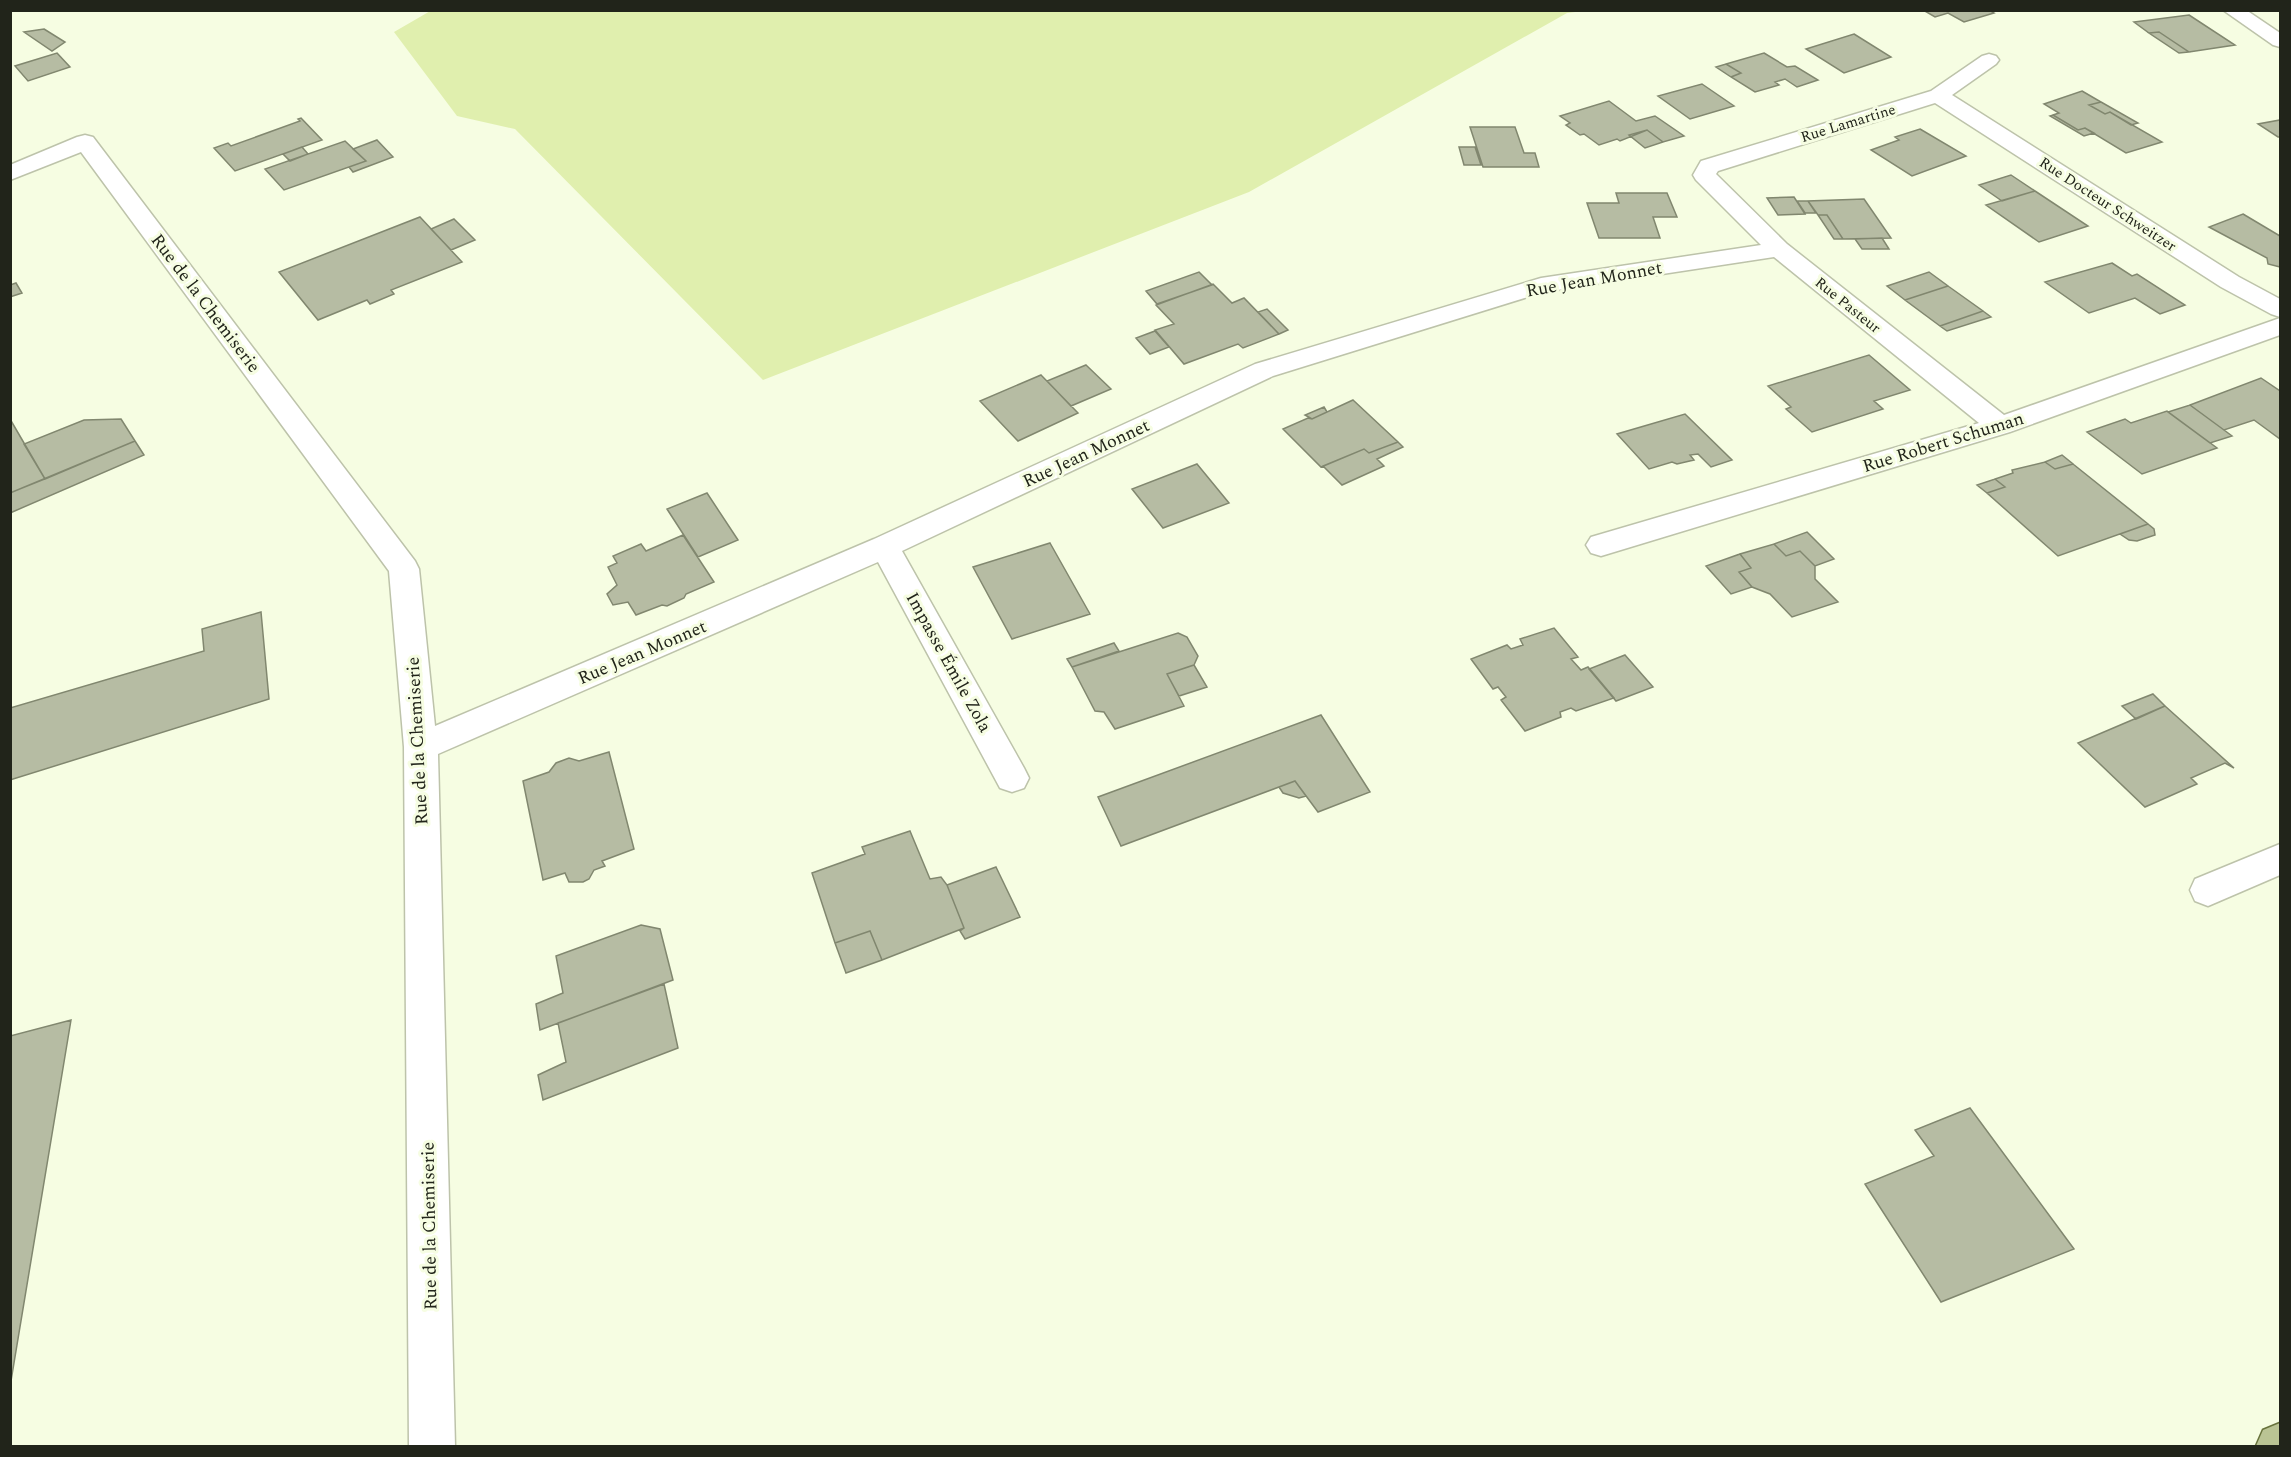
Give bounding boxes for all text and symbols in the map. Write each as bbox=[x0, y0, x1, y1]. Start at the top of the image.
street label: Rue Lamartine bbox=[1798, 98, 1899, 149]
street label: Rue Docteur Schweitzer bbox=[2034, 151, 2181, 258]
street label: Rue de la Chemiserie bbox=[144, 228, 267, 379]
street label: Rue Jean Monnet bbox=[1524, 254, 1664, 305]
street label: Rue Pasteur bbox=[1810, 272, 1886, 339]
street label: Rue Robert Schuman bbox=[1859, 405, 2027, 480]
street label: Rue Jean Monnet bbox=[1018, 412, 1154, 495]
street label: Impasse Émile Zola bbox=[899, 587, 998, 737]
street label: Rue Jean Monnet bbox=[574, 613, 711, 692]
street label: Rue de la Chemiserie bbox=[400, 656, 435, 826]
street label: Rue de la Chemiserie bbox=[415, 1142, 444, 1310]

